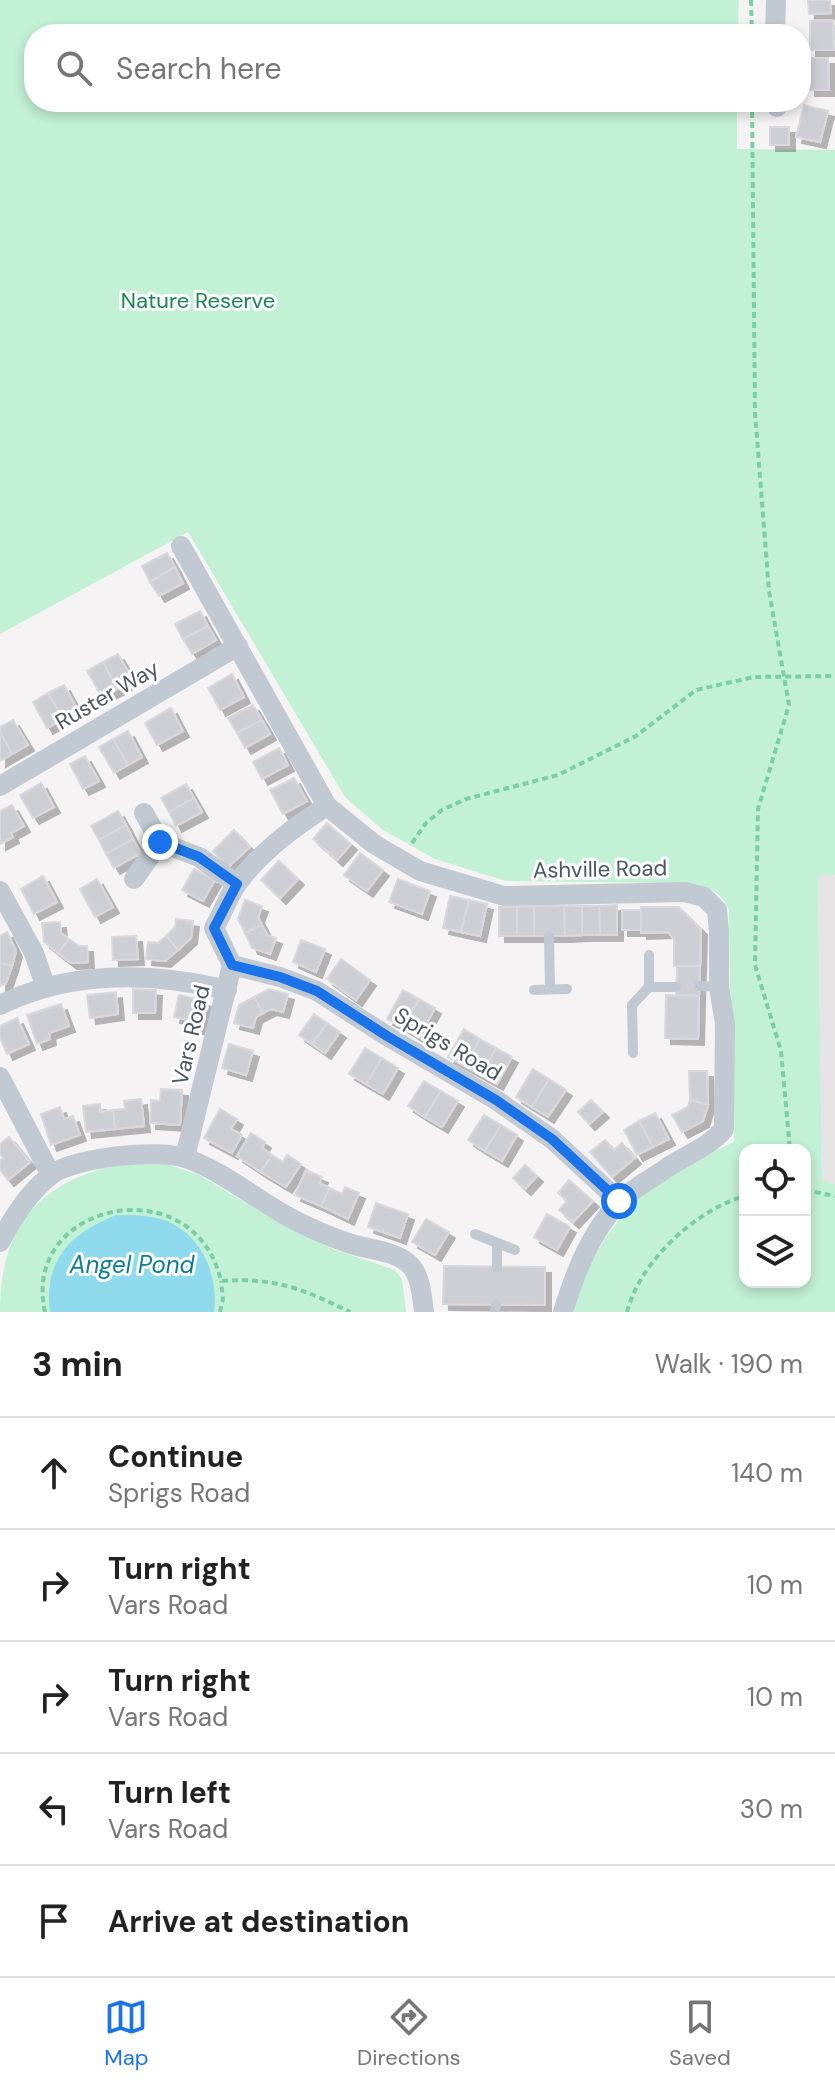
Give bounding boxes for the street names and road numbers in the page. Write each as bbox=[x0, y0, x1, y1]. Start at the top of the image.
street label: Ruster Way bbox=[50, 654, 164, 736]
street label: Ashville Road bbox=[533, 853, 667, 885]
street label: Vars Road bbox=[165, 982, 217, 1088]
street label: Sprigs Road bbox=[389, 1001, 507, 1087]

